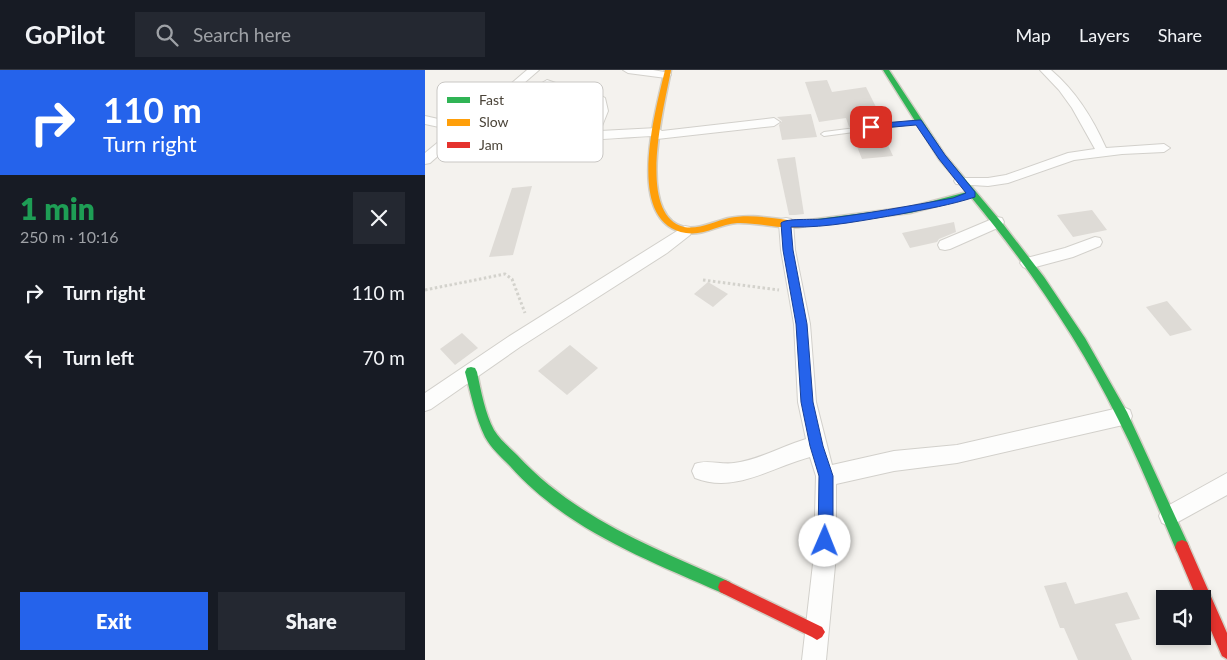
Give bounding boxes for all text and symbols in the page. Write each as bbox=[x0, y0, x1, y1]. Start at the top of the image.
search box bbox=[135, 12, 485, 57]
text: GoPilot bbox=[25, 20, 105, 49]
icon: search bbox=[153, 21, 181, 49]
text: Search here bbox=[193, 23, 291, 46]
text: Map bbox=[1015, 24, 1051, 46]
text: Layers bbox=[1079, 24, 1130, 46]
text: Share bbox=[1158, 24, 1202, 46]
legend bbox=[437, 82, 603, 162]
text: 110 m bbox=[103, 88, 202, 130]
icon: right bbox=[20, 90, 85, 155]
text: Fast bbox=[479, 91, 504, 108]
pin bbox=[850, 106, 892, 148]
text: Slow bbox=[479, 113, 509, 130]
icon: arrive bbox=[857, 113, 885, 141]
text: Turn right bbox=[103, 130, 197, 157]
text: Jam bbox=[479, 136, 503, 153]
text: 1 min bbox=[20, 190, 95, 226]
button: close bbox=[353, 192, 405, 244]
text: 250 m · 10:16 bbox=[20, 227, 119, 246]
icon: right bbox=[20, 279, 48, 307]
text: Turn right bbox=[63, 281, 145, 304]
text: 110 m bbox=[351, 281, 405, 304]
icon: left bbox=[20, 344, 48, 372]
text: Turn left bbox=[63, 346, 134, 369]
text: 70 m bbox=[362, 346, 405, 369]
position arrow bbox=[798, 514, 850, 566]
map controls bbox=[1156, 590, 1211, 645]
button: sound bbox=[1156, 590, 1211, 645]
button: Exit bbox=[20, 592, 208, 650]
button: Share bbox=[218, 592, 405, 650]

